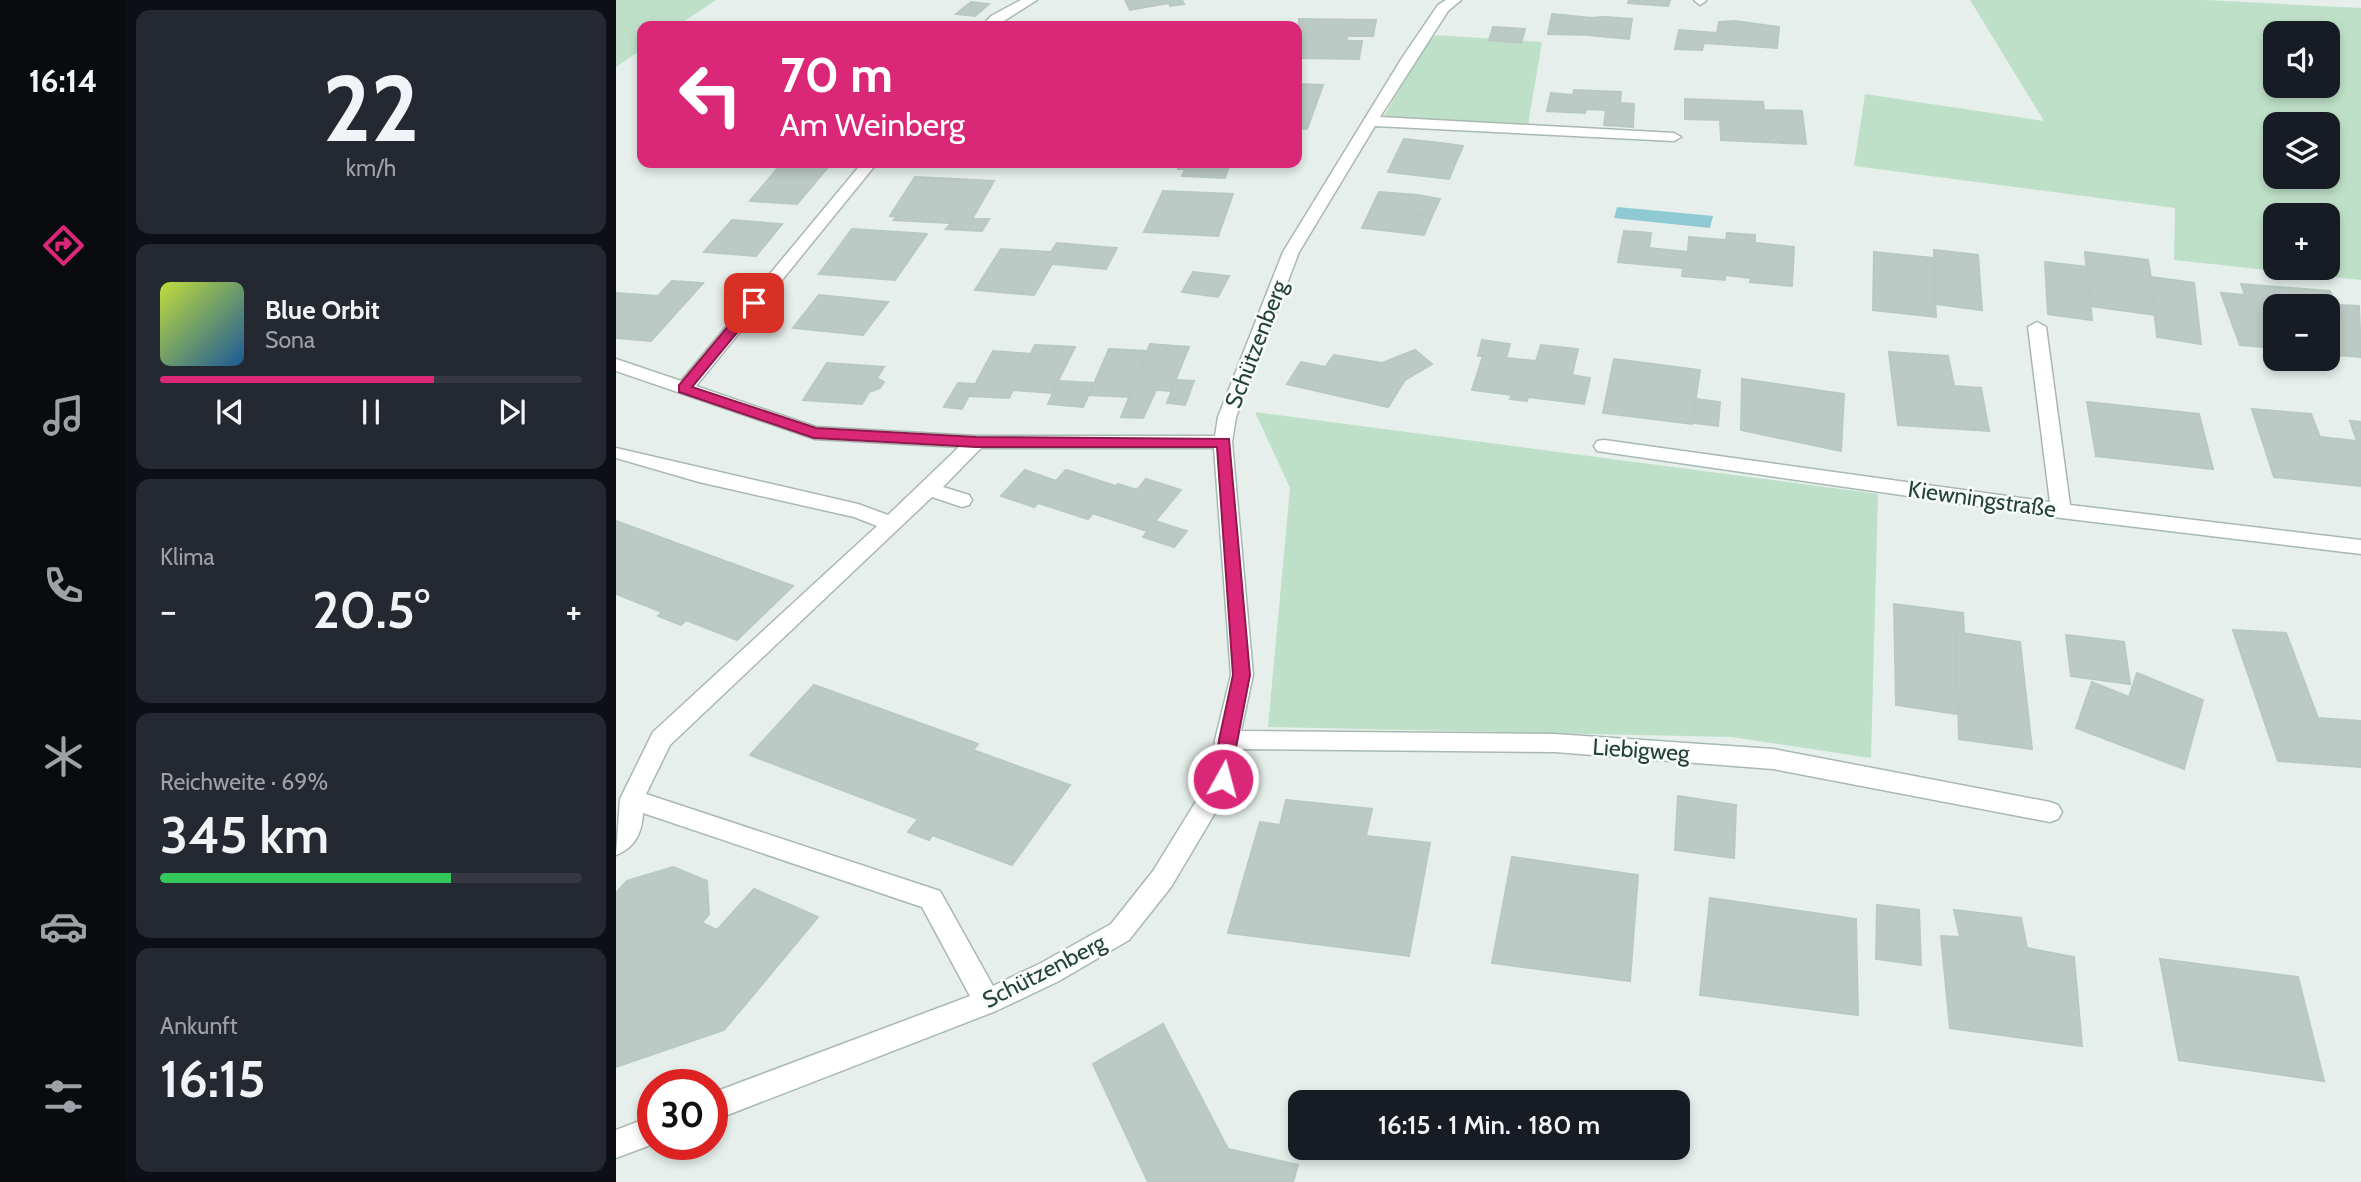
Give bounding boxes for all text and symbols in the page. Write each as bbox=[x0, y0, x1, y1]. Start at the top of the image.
map controls bbox=[2263, 21, 2340, 371]
button: sound bbox=[2263, 21, 2340, 98]
text: 70 m bbox=[780, 45, 893, 104]
icon: left bbox=[665, 49, 756, 140]
text: 22 bbox=[323, 53, 419, 164]
text: 16:14 bbox=[29, 61, 97, 100]
text: Am Weinberg bbox=[780, 105, 965, 144]
button: layers bbox=[2263, 112, 2340, 189]
text: km/h bbox=[346, 154, 396, 182]
button: + bbox=[2263, 203, 2340, 280]
icon: directions bbox=[39, 221, 88, 270]
pin bbox=[724, 273, 784, 333]
street label: Schützenberg bbox=[1219, 276, 1293, 412]
icon: arrive bbox=[735, 284, 773, 322]
text: Blue Orbit bbox=[265, 294, 380, 326]
button: − bbox=[2263, 294, 2340, 371]
text: Sona bbox=[265, 326, 315, 354]
icon: music bbox=[39, 391, 88, 440]
icon: previous bbox=[211, 393, 249, 431]
icon: pause bbox=[352, 393, 390, 431]
icon: next bbox=[493, 393, 531, 431]
street label: Kiewningstraße bbox=[1906, 475, 2058, 523]
text: Klima bbox=[160, 543, 215, 571]
icon: phone bbox=[39, 561, 88, 610]
text: 20.5° bbox=[312, 578, 430, 641]
text: − bbox=[160, 587, 177, 634]
text: + bbox=[565, 587, 582, 634]
icon: climate bbox=[39, 732, 88, 781]
street label: Liebigweg bbox=[1592, 733, 1691, 767]
position arrow bbox=[1186, 742, 1260, 816]
text: Reichweite · 69% bbox=[160, 768, 328, 796]
text: 345 km bbox=[160, 803, 329, 866]
icon: car bbox=[39, 902, 88, 951]
street label: Schützenberg bbox=[978, 928, 1111, 1014]
text: Ankunft bbox=[160, 1012, 238, 1040]
text: 16:15 bbox=[160, 1047, 265, 1110]
speed limit sign: 30 bbox=[637, 1069, 728, 1160]
icon: filters bbox=[39, 1072, 88, 1121]
text: 16:15 · 1 Min. · 180 m bbox=[1378, 1109, 1600, 1141]

